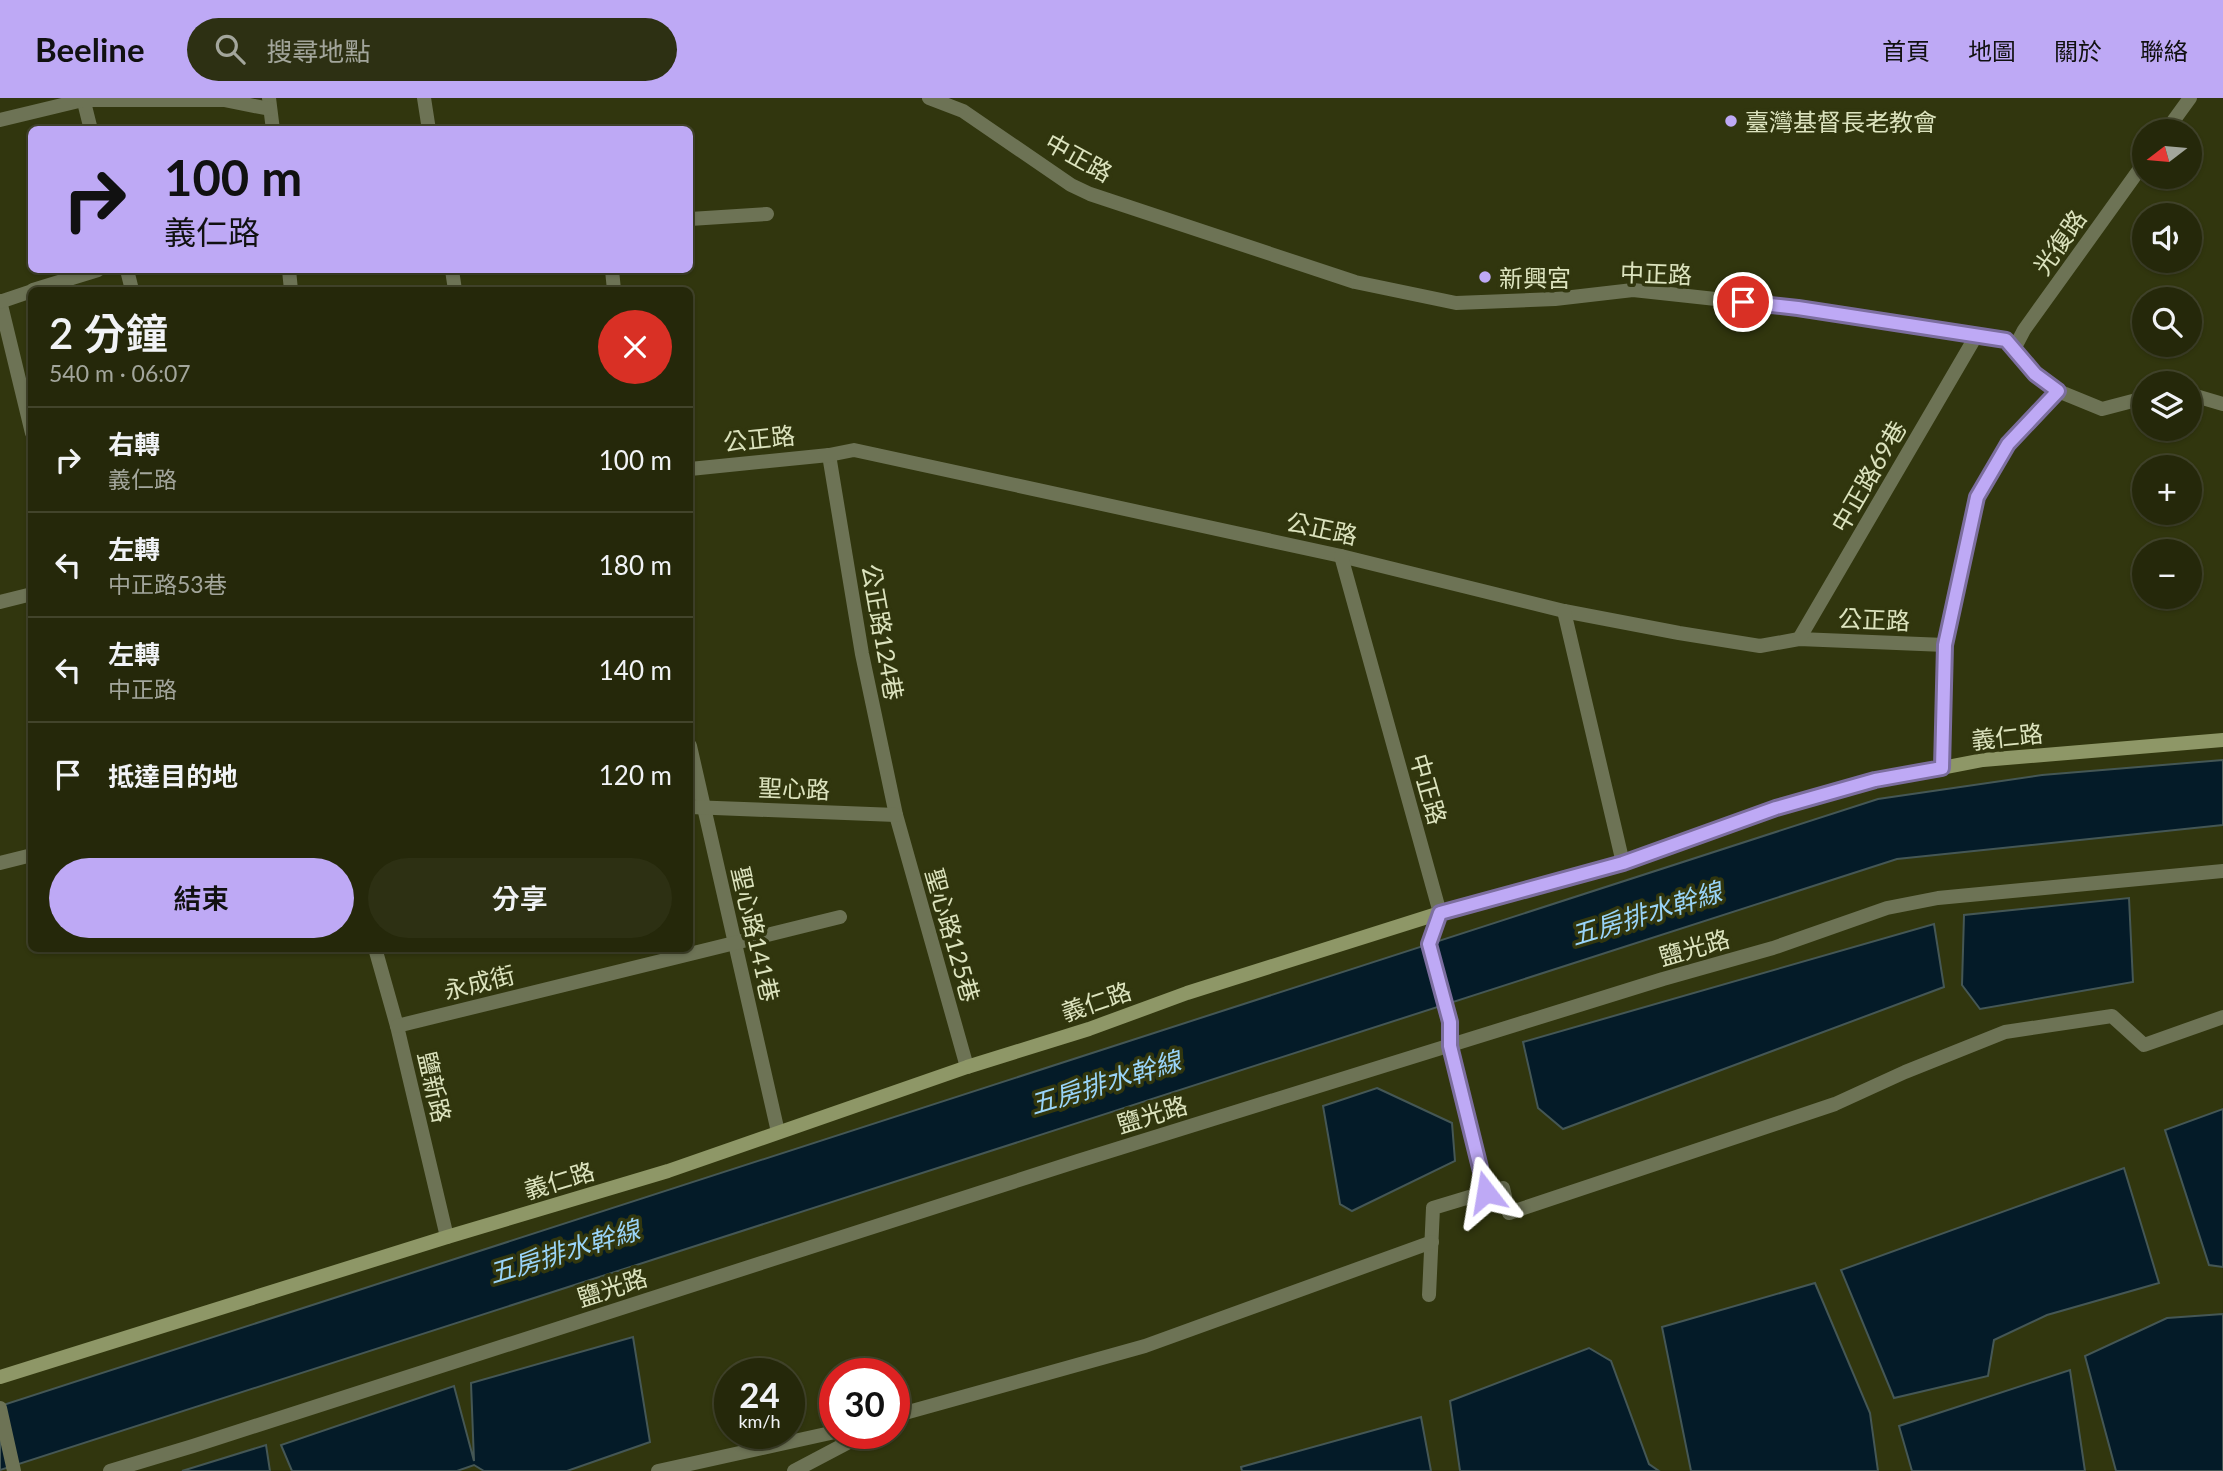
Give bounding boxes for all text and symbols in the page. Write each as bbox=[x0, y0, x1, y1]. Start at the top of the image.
search box bbox=[187, 18, 677, 81]
text: Beeline bbox=[35, 29, 145, 69]
icon: search bbox=[211, 30, 249, 68]
text: 搜尋地點 bbox=[267, 35, 371, 67]
text: 首頁 bbox=[1882, 36, 1930, 65]
text: 地圖 bbox=[1968, 36, 2016, 65]
text: 關於 bbox=[2054, 36, 2102, 65]
text: 聯絡 bbox=[2140, 36, 2188, 65]
place label: 臺灣基督長老教會 bbox=[1745, 107, 1937, 136]
marker: 臺灣基督長老教會 bbox=[1723, 113, 1739, 129]
north arrow bbox=[2132, 119, 2202, 189]
map controls bbox=[2132, 119, 2202, 609]
street label: 中正路 bbox=[1040, 127, 1118, 187]
text: 100 m bbox=[164, 148, 302, 206]
icon: right bbox=[49, 154, 140, 245]
button: sound bbox=[2132, 203, 2202, 273]
street label: 光復路 bbox=[2026, 204, 2092, 280]
text: 義仁路 bbox=[164, 212, 260, 251]
street label: 中正路 bbox=[1620, 257, 1692, 289]
place label: 新興宮 bbox=[1499, 263, 1571, 292]
marker: 新興宮 bbox=[1477, 269, 1493, 285]
pin bbox=[1713, 272, 1773, 332]
icon: arrive bbox=[1724, 283, 1762, 321]
button: search bbox=[2132, 287, 2202, 357]
text: 2 分鐘 bbox=[49, 308, 168, 358]
button: close bbox=[598, 310, 672, 384]
text: 540 m · 06:07 bbox=[49, 359, 191, 387]
button: layers bbox=[2132, 371, 2202, 441]
street label: 中正路69巷 bbox=[1824, 415, 1912, 537]
street label: 公正路 bbox=[722, 420, 796, 456]
text: 右轉 bbox=[108, 428, 160, 460]
icon: right bbox=[49, 441, 87, 479]
text: 100 m bbox=[599, 444, 672, 476]
button: + bbox=[2132, 455, 2202, 525]
text: 義仁路 bbox=[108, 465, 177, 493]
street label: 公正路 bbox=[1284, 506, 1360, 550]
text: 左轉 bbox=[108, 533, 160, 565]
button: − bbox=[2132, 539, 2202, 609]
icon: left bbox=[49, 546, 87, 584]
text: 180 m bbox=[599, 549, 672, 581]
street label: 公正路124巷 bbox=[857, 562, 909, 702]
text: 中正路53巷 bbox=[108, 570, 227, 598]
street label: 公正路 bbox=[1838, 603, 1910, 635]
text: 左轉 bbox=[108, 638, 160, 670]
icon: left bbox=[49, 651, 87, 689]
text: 140 m bbox=[599, 654, 672, 686]
text: 中正路 bbox=[108, 675, 177, 703]
street label: 義仁路 bbox=[1970, 718, 2044, 754]
street label: 中正路 bbox=[1405, 750, 1453, 828]
icon: arrive bbox=[49, 756, 87, 794]
text: 120 m bbox=[599, 759, 672, 791]
text: 抵達目的地 bbox=[108, 760, 238, 792]
street label: 聖心路 bbox=[758, 772, 830, 804]
button: 結束 bbox=[49, 858, 354, 938]
button: 分享 bbox=[368, 858, 672, 938]
street label: 聖心路141巷 bbox=[726, 864, 786, 1004]
street label: 聖心路125巷 bbox=[920, 865, 986, 1005]
water label: 五房排水幹線 bbox=[1567, 874, 1728, 951]
street label: 鹽光路 bbox=[1655, 923, 1733, 971]
street label: 永成街 bbox=[441, 959, 517, 1005]
street label: 義仁路 bbox=[1057, 976, 1135, 1026]
water label: 五房排水幹線 bbox=[1026, 1043, 1187, 1120]
street label: 鹽新路 bbox=[413, 1049, 457, 1125]
street label: 鹽光路 bbox=[1113, 1090, 1191, 1138]
position arrow bbox=[1449, 1155, 1523, 1229]
street label: 義仁路 bbox=[520, 1156, 598, 1204]
water label: 五房排水幹線 bbox=[485, 1212, 646, 1289]
street label: 鹽光路 bbox=[573, 1262, 651, 1312]
speed limit sign: 30 bbox=[819, 1358, 910, 1449]
text: 24 bbox=[739, 1373, 780, 1415]
text: km/h bbox=[738, 1410, 781, 1432]

